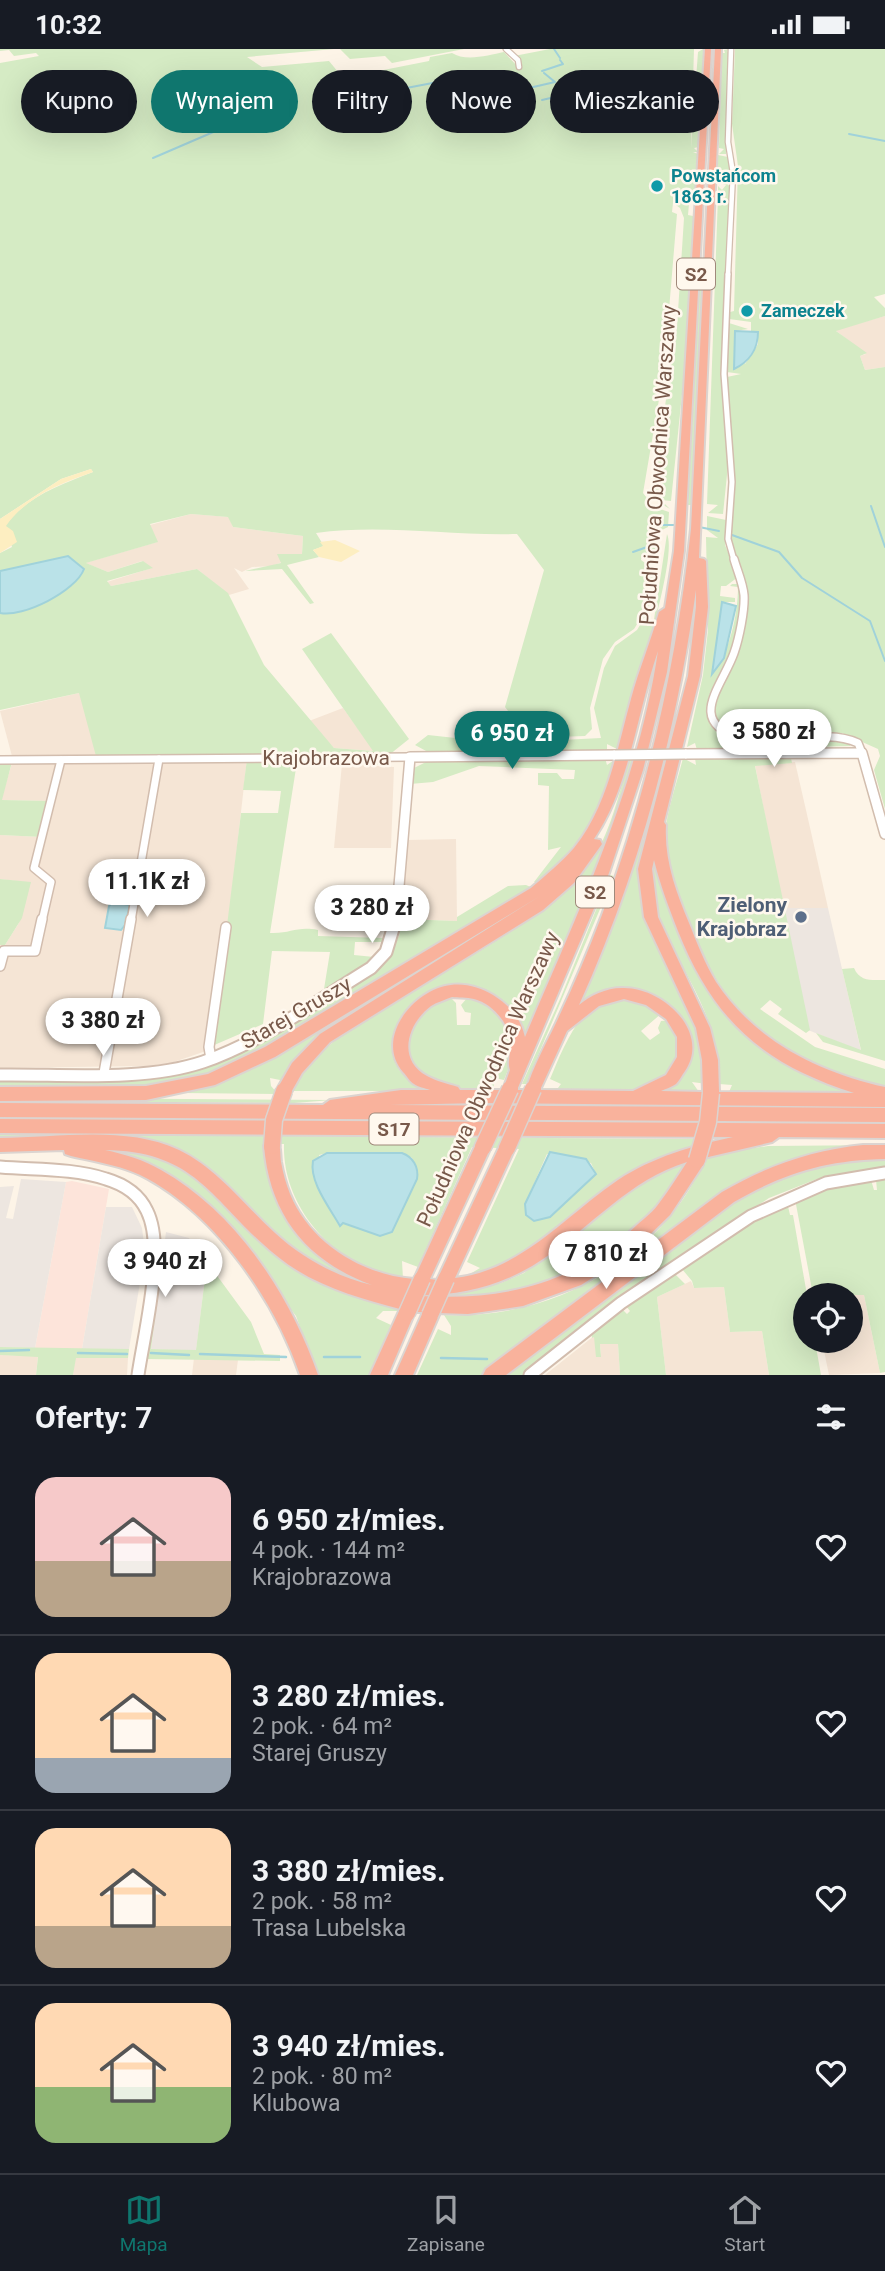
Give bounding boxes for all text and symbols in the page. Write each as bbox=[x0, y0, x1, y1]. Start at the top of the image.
text: 10:32 bbox=[35, 10, 102, 40]
chip: Kupno bbox=[21, 70, 137, 133]
chip: Wynajem bbox=[151, 70, 298, 133]
chip: Filtry bbox=[312, 70, 412, 133]
chip: Nowe bbox=[426, 70, 536, 133]
chip: Mieszkanie bbox=[550, 70, 719, 133]
place label: Powstańcom 1863 r. bbox=[671, 165, 776, 207]
marker: Powstańcom 1863 r. bbox=[649, 178, 665, 194]
road number: S2 bbox=[677, 259, 715, 290]
place label: Zameczek bbox=[761, 300, 845, 321]
marker: Zameczek bbox=[739, 303, 755, 319]
street label: Południowa Obwodnica Warszawy bbox=[635, 304, 681, 626]
pin: 3 580 zł bbox=[702, 709, 846, 769]
pin: 6 950 zł bbox=[440, 711, 584, 771]
text: 3 580 zł bbox=[733, 718, 815, 745]
text: 6 950 zł bbox=[471, 720, 553, 747]
street label: Krajobrazowa bbox=[262, 746, 390, 770]
pin: 11.1K zł bbox=[75, 859, 219, 919]
text: 11.1K zł bbox=[104, 868, 190, 895]
road number: S2 bbox=[576, 877, 614, 907]
pin: 3 280 zł bbox=[300, 885, 444, 945]
place label: Zielony Krajobraz bbox=[697, 893, 787, 941]
text: 3 280 zł bbox=[331, 894, 413, 921]
marker: Zielony Krajobraz bbox=[793, 909, 809, 925]
street label: Południowa Obwodnica Warszawy bbox=[412, 928, 564, 1230]
street label: Starej Gruszy bbox=[237, 972, 355, 1054]
pin: 3 380 zł bbox=[31, 999, 175, 1058]
text: 3 380 zł bbox=[62, 1007, 144, 1034]
road number: S17 bbox=[370, 1113, 418, 1145]
pin: 7 810 zł bbox=[534, 1231, 678, 1291]
pin: 3 940 zł bbox=[93, 1239, 237, 1299]
text: 7 810 zł bbox=[565, 1240, 647, 1267]
text: 3 940 zł bbox=[124, 1248, 206, 1275]
map controls bbox=[793, 1283, 863, 1353]
button: locate bbox=[793, 1283, 863, 1353]
icon: filters bbox=[812, 1398, 850, 1436]
text: Oferty: 7 bbox=[35, 1400, 152, 1435]
text: 6 950 zł/mies. bbox=[252, 1502, 446, 1537]
icon: home bbox=[91, 1505, 175, 1589]
icon: heart bbox=[812, 1528, 850, 1566]
text: 4 pok. · 144 m² bbox=[252, 1537, 405, 1564]
text: Krajobrazowa bbox=[252, 1564, 392, 1591]
text: 3 280 zł/mies. bbox=[252, 1678, 446, 1713]
icon: home bbox=[91, 1681, 175, 1765]
icon: heart bbox=[812, 1704, 850, 1742]
text: 2 pok. · 64 m² bbox=[252, 1713, 392, 1740]
text: Starej Gruszy bbox=[252, 1740, 387, 1767]
text: 3 380 zł/mies. bbox=[252, 1853, 446, 1888]
icon: home bbox=[91, 1856, 175, 1940]
icon: heart bbox=[812, 1879, 850, 1917]
text: 2 pok. · 58 m² bbox=[252, 1888, 392, 1915]
text: Trasa Lubelska bbox=[252, 1915, 406, 1942]
text: 3 940 zł/mies. bbox=[252, 2028, 446, 2063]
icon: home bbox=[91, 2031, 175, 2115]
icon: heart bbox=[812, 2054, 850, 2092]
text: 2 pok. · 80 m² bbox=[252, 2063, 392, 2090]
text: Klubowa bbox=[252, 2090, 341, 2117]
tab: Mapa bbox=[120, 2191, 168, 2256]
tab: Zapisane bbox=[407, 2191, 485, 2256]
tab: Start bbox=[724, 2191, 765, 2256]

